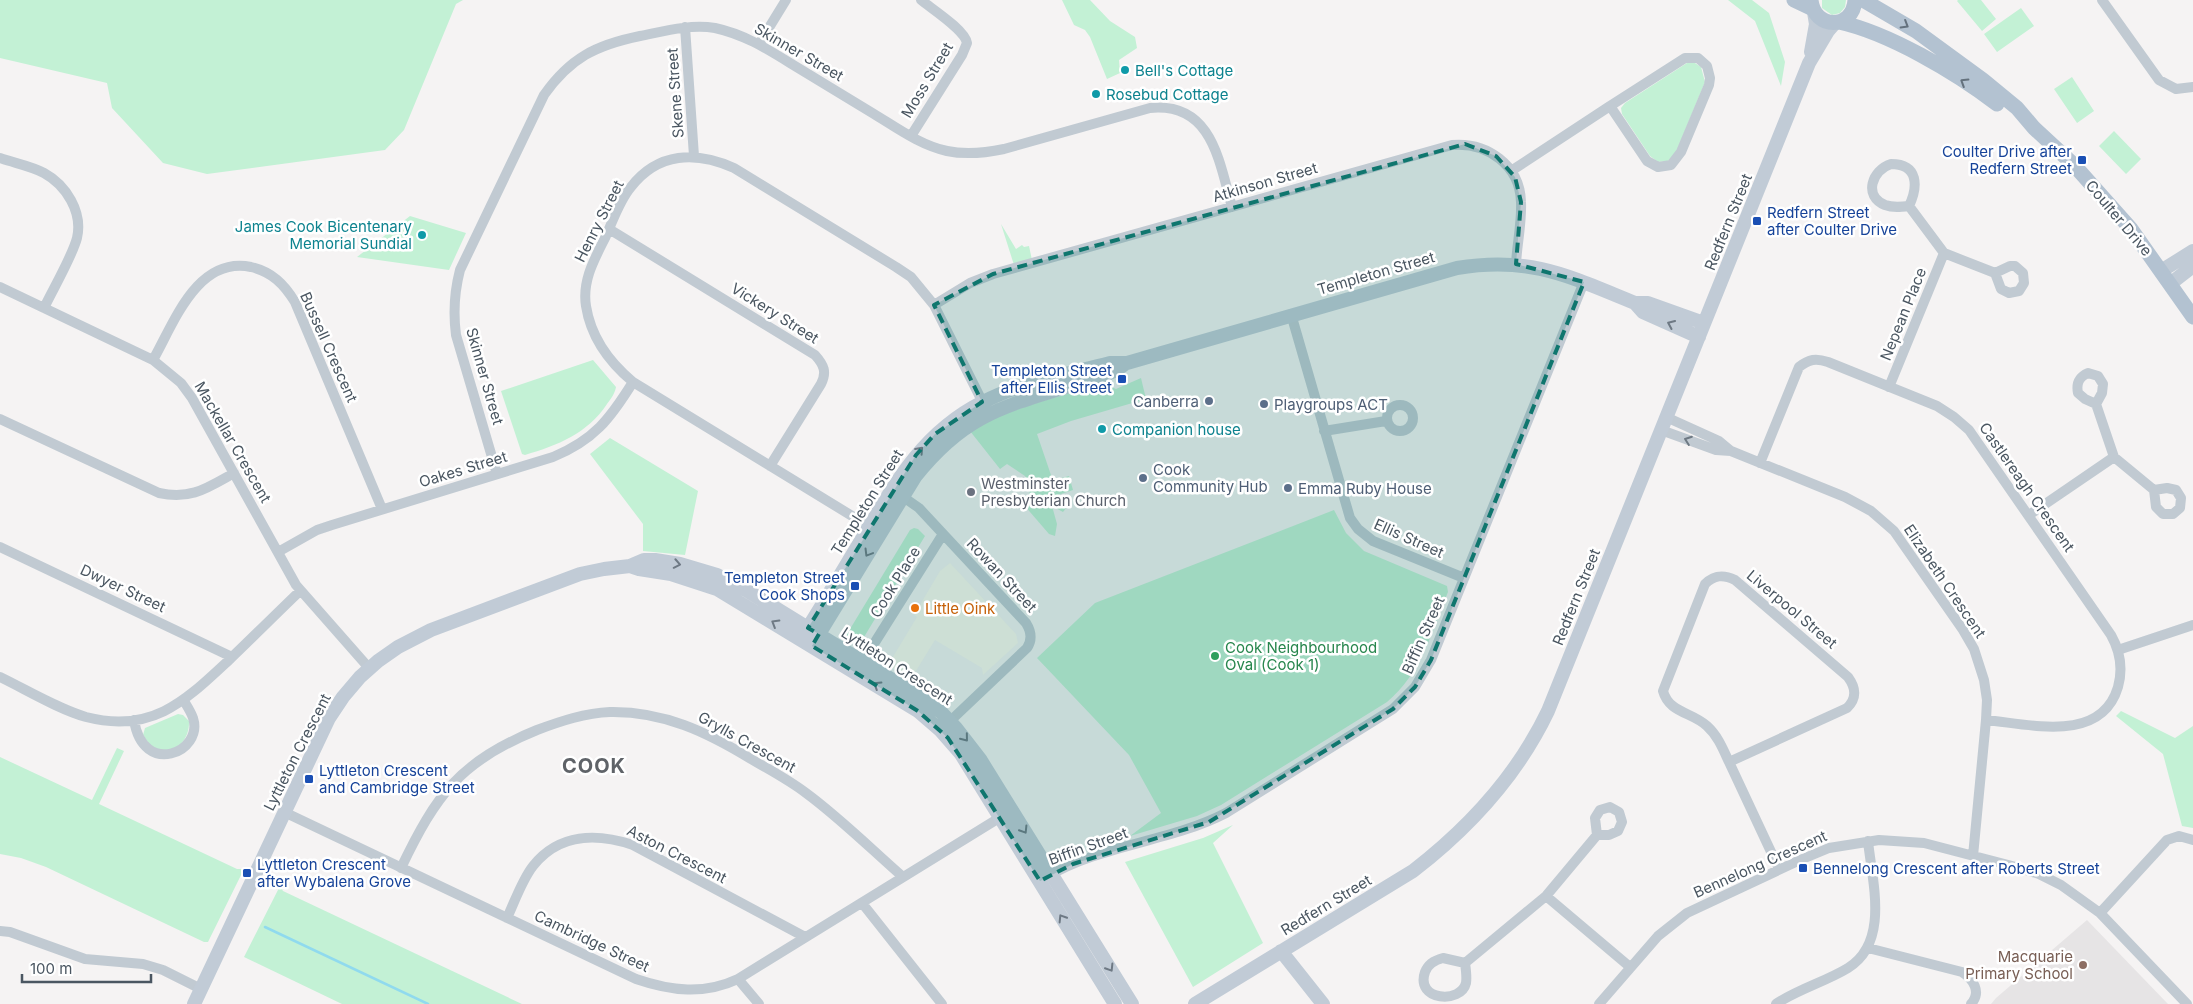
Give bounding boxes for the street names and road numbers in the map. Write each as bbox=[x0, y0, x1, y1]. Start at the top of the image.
street label: Skinner Street bbox=[751, 19, 847, 85]
street label: Moss Street bbox=[897, 39, 957, 121]
street label: Skene Street bbox=[662, 47, 688, 139]
street label: Atkinson Street bbox=[1210, 158, 1320, 206]
street label: Redfern Street bbox=[1700, 171, 1756, 273]
street label: Coulter Drive bbox=[2082, 176, 2156, 260]
street label: Henry Street bbox=[570, 177, 628, 265]
street label: Templeton Street bbox=[1315, 247, 1437, 299]
street label: Nepean Place bbox=[1876, 265, 1930, 363]
street label: Vickery Street bbox=[728, 278, 823, 348]
street label: Bussell Crescent bbox=[296, 289, 362, 405]
street label: Skinner Street bbox=[462, 325, 508, 427]
street label: Mackellar Crescent bbox=[191, 378, 275, 506]
street label: Castlereagh Crescent bbox=[1975, 419, 2079, 555]
street label: Templeton Street bbox=[827, 446, 907, 558]
street label: Oakes Street bbox=[417, 447, 509, 491]
street label: Ellis Street bbox=[1371, 514, 1447, 562]
street label: Elizabeth Crescent bbox=[1900, 521, 1990, 642]
street label: Rowan Street bbox=[963, 534, 1041, 616]
street label: Cook Place bbox=[866, 543, 924, 621]
street label: Redfern Street bbox=[1548, 546, 1604, 648]
street label: Dwyer Street bbox=[77, 560, 169, 616]
street label: Liverpool Street bbox=[1743, 566, 1841, 652]
street label: Biffin Street bbox=[1397, 593, 1449, 677]
street label: Lyttleton Crescent bbox=[838, 623, 956, 709]
street label: Lyttleton Crescent bbox=[259, 690, 335, 814]
street label: Grylls Crescent bbox=[695, 707, 799, 777]
street label: Aston Crescent bbox=[624, 821, 730, 887]
street label: Biffin Street bbox=[1046, 823, 1130, 869]
street label: Bennelong Crescent bbox=[1690, 826, 1830, 902]
street label: Redfern Street bbox=[1277, 870, 1375, 940]
street label: Cambridge Street bbox=[531, 906, 653, 976]

